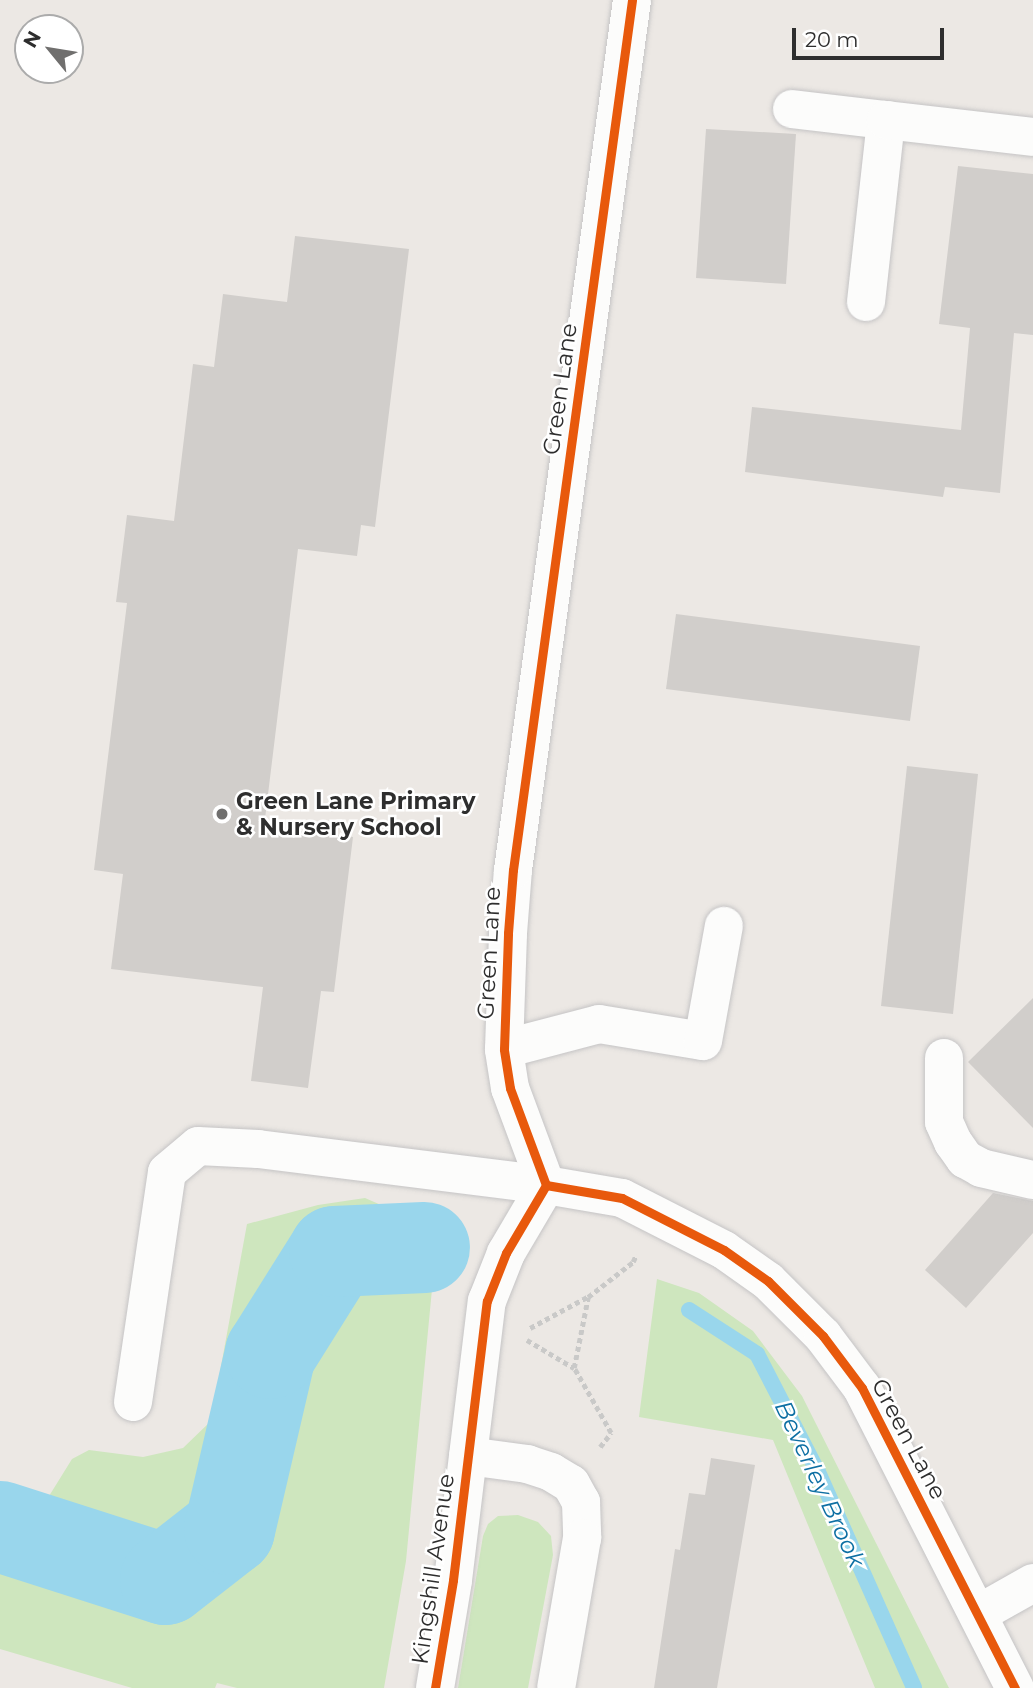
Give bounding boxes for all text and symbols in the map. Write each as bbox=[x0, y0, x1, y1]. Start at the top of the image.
north arrow bbox=[14, 14, 84, 84]
scale bar bbox=[795, 14, 947, 58]
text: N bbox=[18, 27, 46, 52]
text: 20 m bbox=[805, 27, 859, 52]
street label: Green Lane bbox=[537, 321, 583, 457]
place label: Green Lane Primary & Nursery School bbox=[236, 787, 475, 841]
marker: Green Lane Primary & Nursery School bbox=[214, 806, 230, 822]
street label: Green Lane bbox=[472, 886, 506, 1020]
street label: Green Lane bbox=[866, 1374, 952, 1504]
water label: Beverley Brook bbox=[769, 1396, 871, 1572]
street label: Kingshill Avenue bbox=[406, 1472, 460, 1666]

